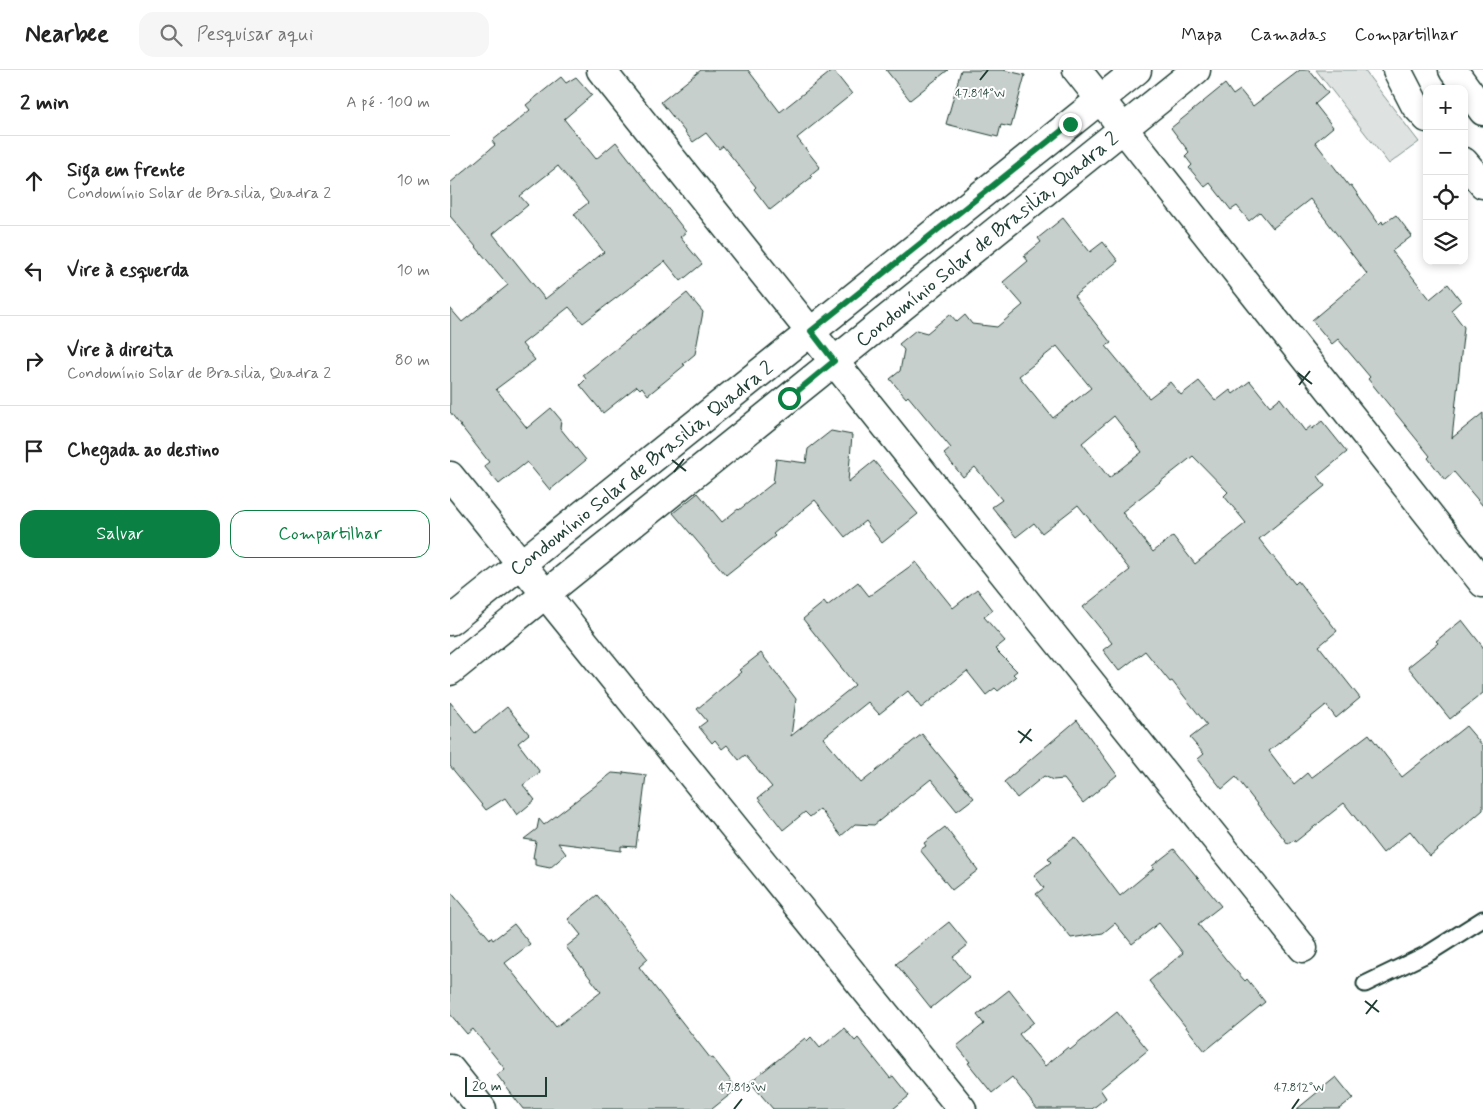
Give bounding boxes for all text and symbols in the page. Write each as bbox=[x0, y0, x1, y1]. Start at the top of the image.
search box bbox=[139, 12, 489, 57]
text: Nearbee bbox=[25, 19, 109, 50]
icon: search bbox=[157, 21, 185, 49]
text: Pesquisar aqui bbox=[197, 22, 313, 47]
text: Mapa bbox=[1181, 23, 1222, 47]
text: Camadas bbox=[1250, 23, 1326, 47]
text: Compartilhar bbox=[1354, 23, 1458, 47]
map controls bbox=[1423, 85, 1468, 265]
button: + bbox=[1423, 85, 1468, 130]
text: 47.814°W bbox=[955, 86, 1005, 102]
text: 2 min bbox=[20, 89, 69, 117]
text: A pé · 100 m bbox=[346, 92, 430, 113]
route end bbox=[1059, 113, 1082, 136]
street label: Condomínio Solar de Brasilia, Quadra 2 bbox=[850, 126, 1125, 354]
button: − bbox=[1423, 130, 1468, 175]
text: Siga em frente bbox=[67, 158, 185, 183]
icon: ahead bbox=[20, 167, 48, 195]
text: 10 m bbox=[397, 170, 430, 191]
button: locate bbox=[1423, 175, 1468, 220]
text: Condomínio Solar de Brasilia, Quadra 2 bbox=[67, 183, 331, 204]
button: layers bbox=[1423, 220, 1468, 265]
icon: left bbox=[20, 257, 48, 285]
text: Vire à esquerda bbox=[67, 258, 189, 283]
text: 10 m bbox=[397, 260, 430, 281]
text: Vire à direita bbox=[67, 338, 173, 363]
icon: right bbox=[20, 347, 48, 375]
text: 80 m bbox=[395, 350, 430, 371]
street label: Condomínio Solar de Brasilia, Quadra 2 bbox=[505, 355, 780, 583]
text: Condomínio Solar de Brasilia, Quadra 2 bbox=[67, 363, 331, 384]
route start bbox=[778, 387, 801, 410]
icon: arrive bbox=[20, 437, 48, 465]
text: Chegada ao destino bbox=[67, 438, 219, 463]
button: Salvar bbox=[20, 510, 220, 558]
button: Compartilhar bbox=[230, 510, 430, 558]
scale bar bbox=[465, 1074, 548, 1097]
text: 20 m bbox=[472, 1077, 502, 1095]
text: 47.813°W bbox=[718, 1080, 766, 1096]
text: 47.812°W bbox=[1274, 1080, 1324, 1096]

